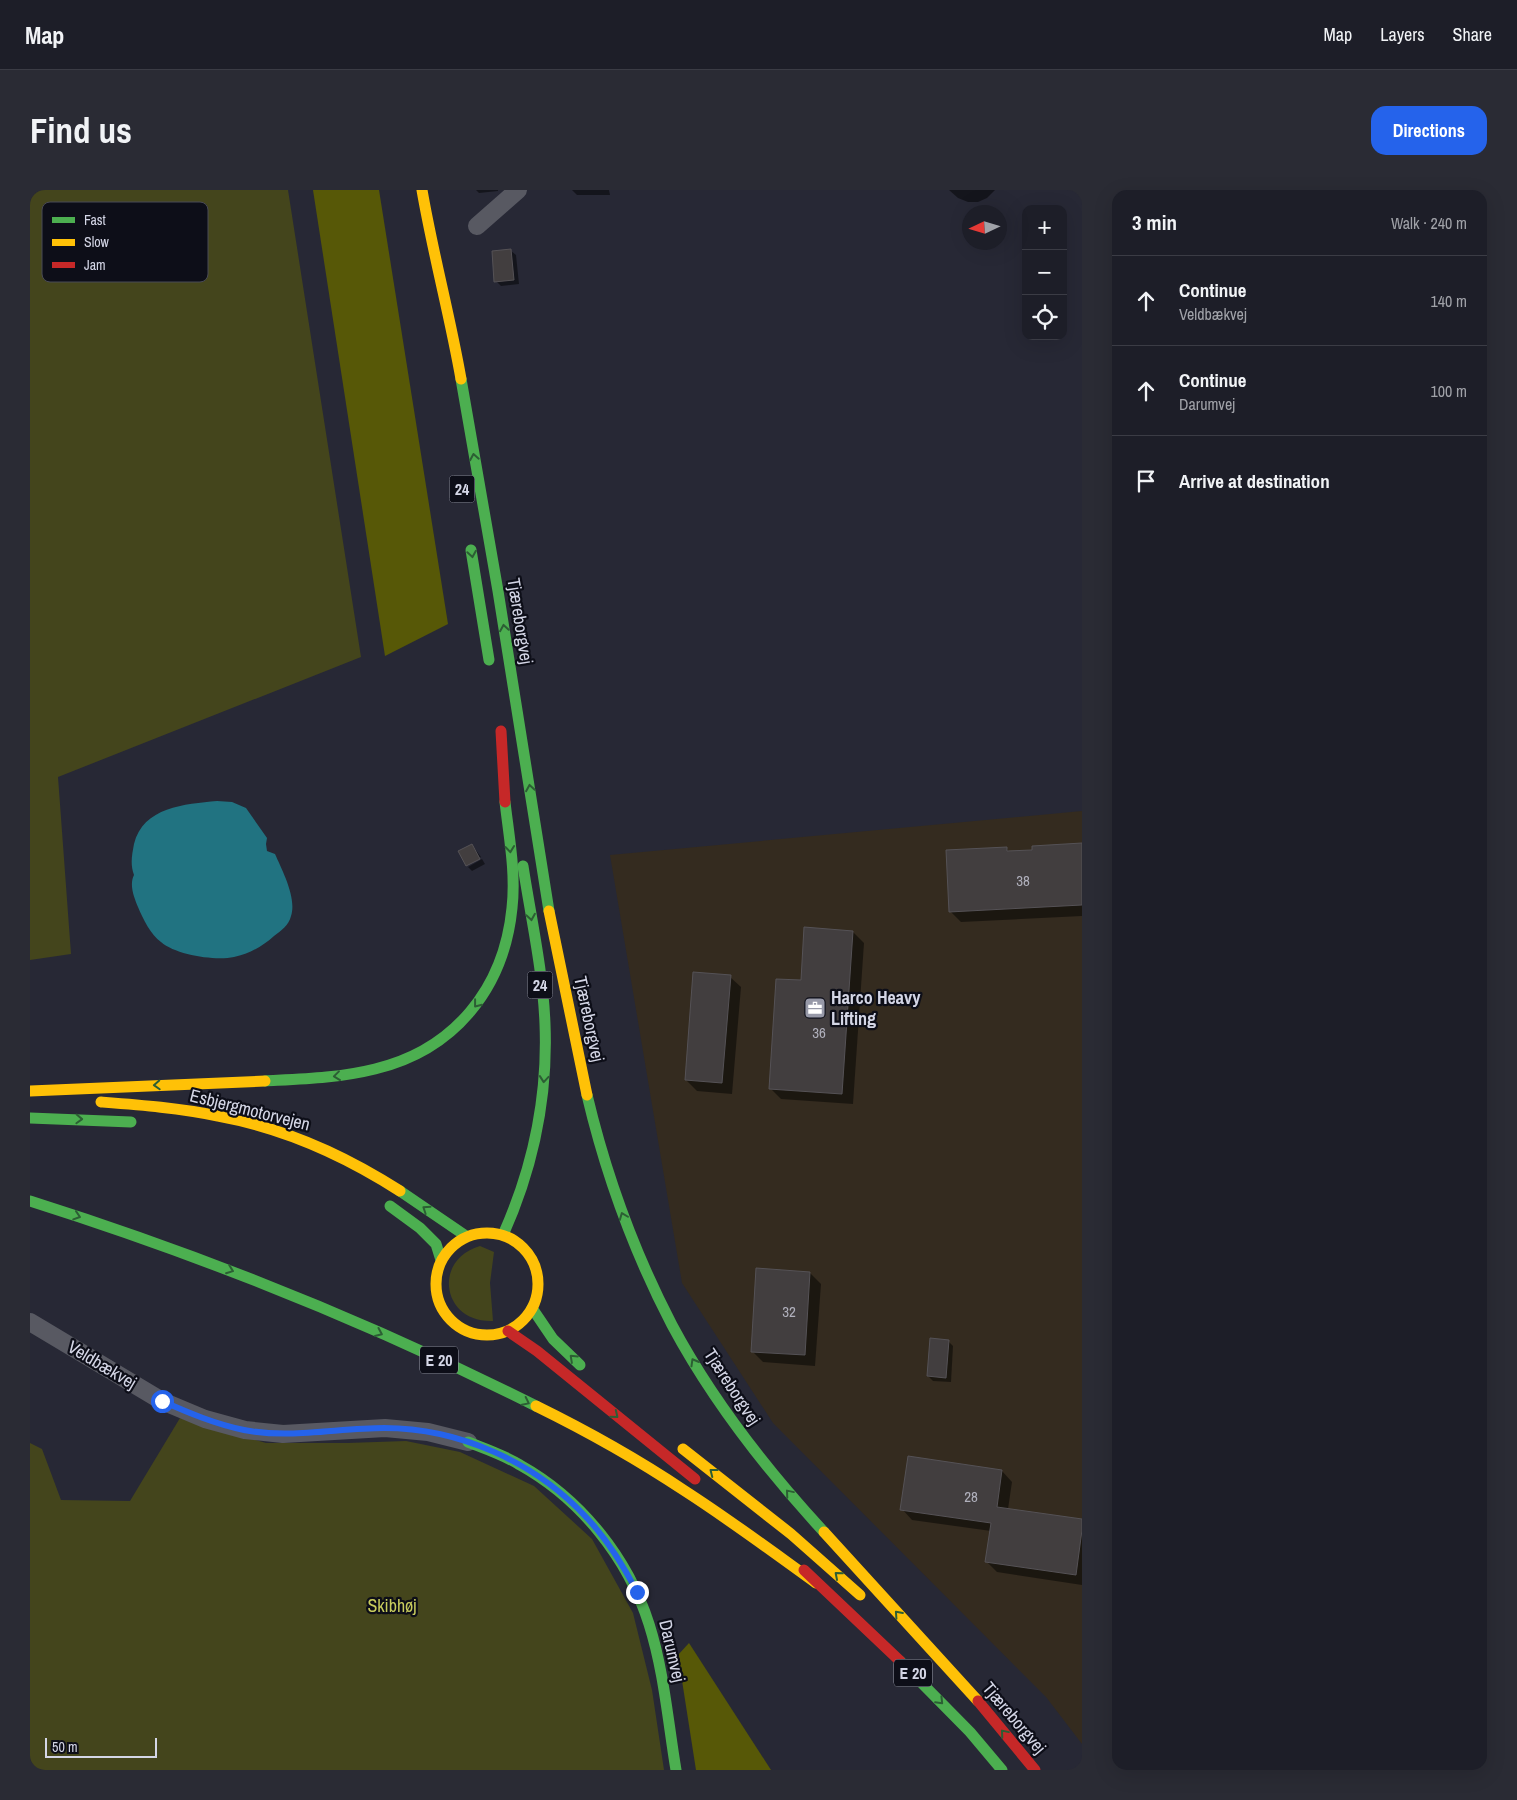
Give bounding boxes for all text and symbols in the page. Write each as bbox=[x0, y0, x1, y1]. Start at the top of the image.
text: Map bbox=[25, 19, 64, 51]
text: Map bbox=[1324, 22, 1352, 47]
text: Layers bbox=[1380, 22, 1425, 47]
text: Share bbox=[1453, 22, 1492, 47]
button: Directions bbox=[1371, 106, 1487, 155]
text: Find us bbox=[30, 107, 132, 154]
legend bbox=[42, 202, 208, 282]
north arrow bbox=[962, 205, 1007, 250]
map controls bbox=[1022, 205, 1067, 340]
button: + bbox=[1022, 205, 1067, 250]
text: 3 min bbox=[1132, 208, 1177, 237]
text: Fast bbox=[84, 211, 106, 229]
text: Walk · 240 m bbox=[1391, 212, 1467, 234]
text: Slow bbox=[84, 233, 110, 251]
button: − bbox=[1022, 250, 1067, 295]
text: Jam bbox=[84, 256, 106, 274]
text: Continue bbox=[1179, 277, 1247, 303]
icon: ahead bbox=[1132, 287, 1160, 315]
text: 140 m bbox=[1431, 290, 1467, 312]
button: locate bbox=[1022, 295, 1067, 340]
text: Veldbækvej bbox=[1179, 303, 1247, 325]
text: Continue bbox=[1179, 367, 1247, 393]
icon: ahead bbox=[1132, 377, 1160, 405]
text: 100 m bbox=[1431, 380, 1467, 402]
text: Darumvej bbox=[1179, 393, 1235, 415]
one-way arrow bbox=[470, 452, 480, 461]
icon: arrive bbox=[1132, 467, 1160, 495]
text: Arrive at destination bbox=[1179, 468, 1330, 494]
road number: 24 bbox=[450, 476, 474, 502]
one-way arrow bbox=[467, 550, 477, 559]
street label: Tjæreborgvej bbox=[501, 576, 540, 666]
one-way arrow bbox=[499, 624, 509, 632]
one-way arrow bbox=[525, 784, 535, 793]
one-way arrow bbox=[504, 845, 515, 853]
house number: 38 bbox=[1016, 870, 1030, 891]
one-way arrow bbox=[525, 913, 535, 922]
road number: 24 bbox=[528, 972, 552, 998]
street label: Tjæreborgvej bbox=[568, 974, 611, 1064]
place label: Harco Heavy Lifting bbox=[831, 985, 921, 1031]
office icon: Harco Heavy Lifting bbox=[803, 996, 827, 1020]
one-way arrow bbox=[474, 998, 483, 1007]
house number: 36 bbox=[812, 1022, 826, 1043]
one-way arrow bbox=[333, 1070, 341, 1081]
one-way arrow bbox=[538, 1075, 549, 1083]
one-way arrow bbox=[153, 1080, 161, 1091]
street label: Esbjergmotorvejen bbox=[187, 1083, 313, 1137]
one-way arrow bbox=[75, 1114, 83, 1125]
one-way arrow bbox=[422, 1206, 432, 1215]
one-way arrow bbox=[72, 1210, 80, 1220]
one-way arrow bbox=[619, 1212, 629, 1221]
one-way arrow bbox=[225, 1264, 233, 1274]
house number: 32 bbox=[782, 1301, 796, 1322]
one-way arrow bbox=[374, 1326, 383, 1337]
street label: Veldbækvej bbox=[63, 1334, 141, 1395]
street label: Tjæreborgvej bbox=[698, 1343, 767, 1430]
road number: E 20 bbox=[420, 1346, 458, 1374]
one-way arrow bbox=[570, 1355, 579, 1364]
one-way arrow bbox=[690, 1358, 700, 1367]
route start bbox=[151, 1390, 174, 1413]
one-way arrow bbox=[521, 1396, 530, 1406]
one-way arrow bbox=[609, 1410, 618, 1419]
one-way arrow bbox=[709, 1469, 719, 1478]
house number: 28 bbox=[964, 1486, 978, 1507]
one-way arrow bbox=[786, 1490, 795, 1499]
one-way arrow bbox=[835, 1572, 844, 1581]
route end bbox=[626, 1581, 649, 1604]
park label: Skibhøj bbox=[367, 1593, 417, 1618]
one-way arrow bbox=[895, 1610, 904, 1619]
street label: Darumvej bbox=[653, 1617, 692, 1684]
road number: E 20 bbox=[894, 1660, 932, 1686]
street label: Tjæreborgvej bbox=[977, 1676, 1052, 1759]
one-way arrow bbox=[934, 1695, 943, 1704]
one-way arrow bbox=[1000, 1729, 1009, 1738]
scale bar bbox=[45, 1735, 158, 1758]
text: 50 m bbox=[52, 1738, 78, 1756]

